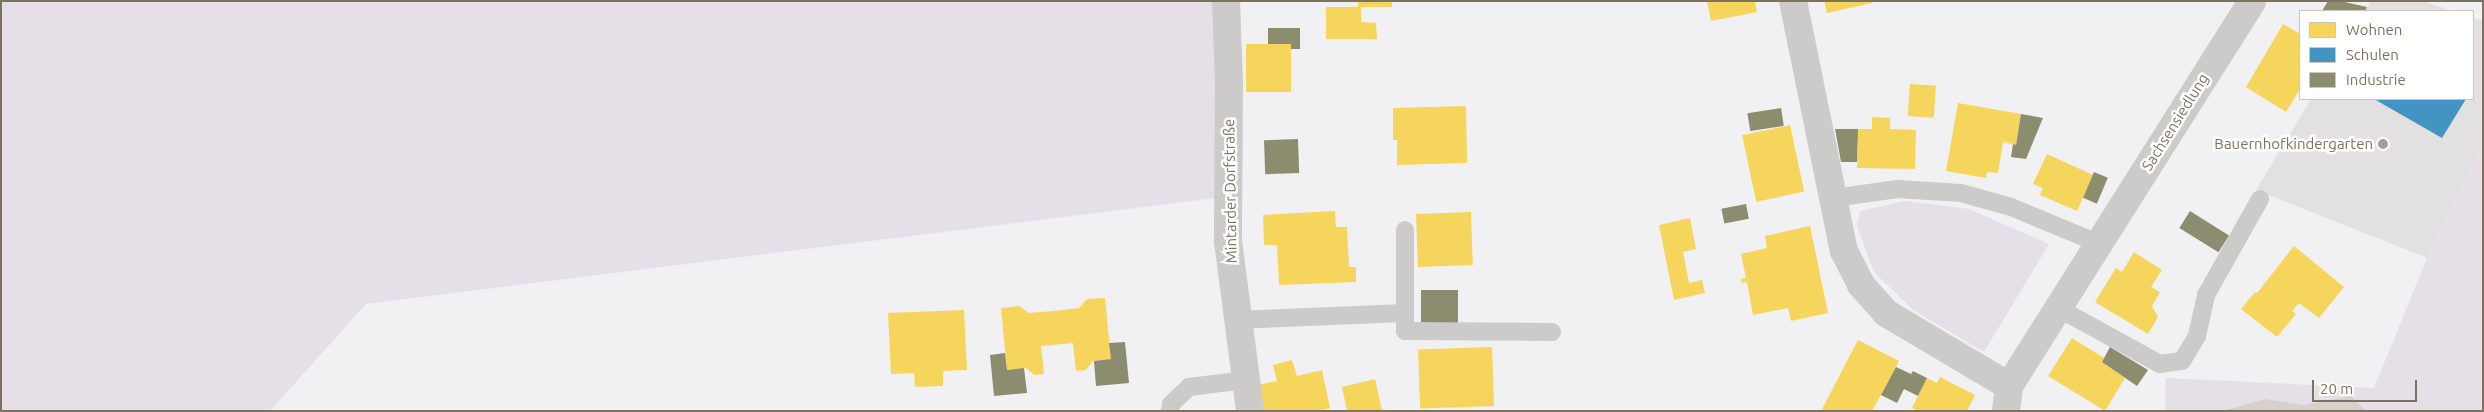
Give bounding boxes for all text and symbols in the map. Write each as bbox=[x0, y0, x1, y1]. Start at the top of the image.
legend bbox=[2299, 10, 2474, 100]
text: Wohnen bbox=[2346, 21, 2402, 38]
text: Schulen bbox=[2346, 46, 2399, 63]
street label: Sachsensiedlung bbox=[2138, 70, 2212, 174]
text: Industrie bbox=[2346, 71, 2406, 88]
street label: Mintarder Dorfstraße bbox=[1220, 119, 1240, 263]
place label: Bauernhofkindergarten bbox=[2214, 135, 2373, 153]
marker: Bauernhofkindergarten bbox=[2377, 138, 2389, 150]
scale bar bbox=[2314, 370, 2419, 402]
text: 20 m bbox=[2320, 380, 2353, 397]

